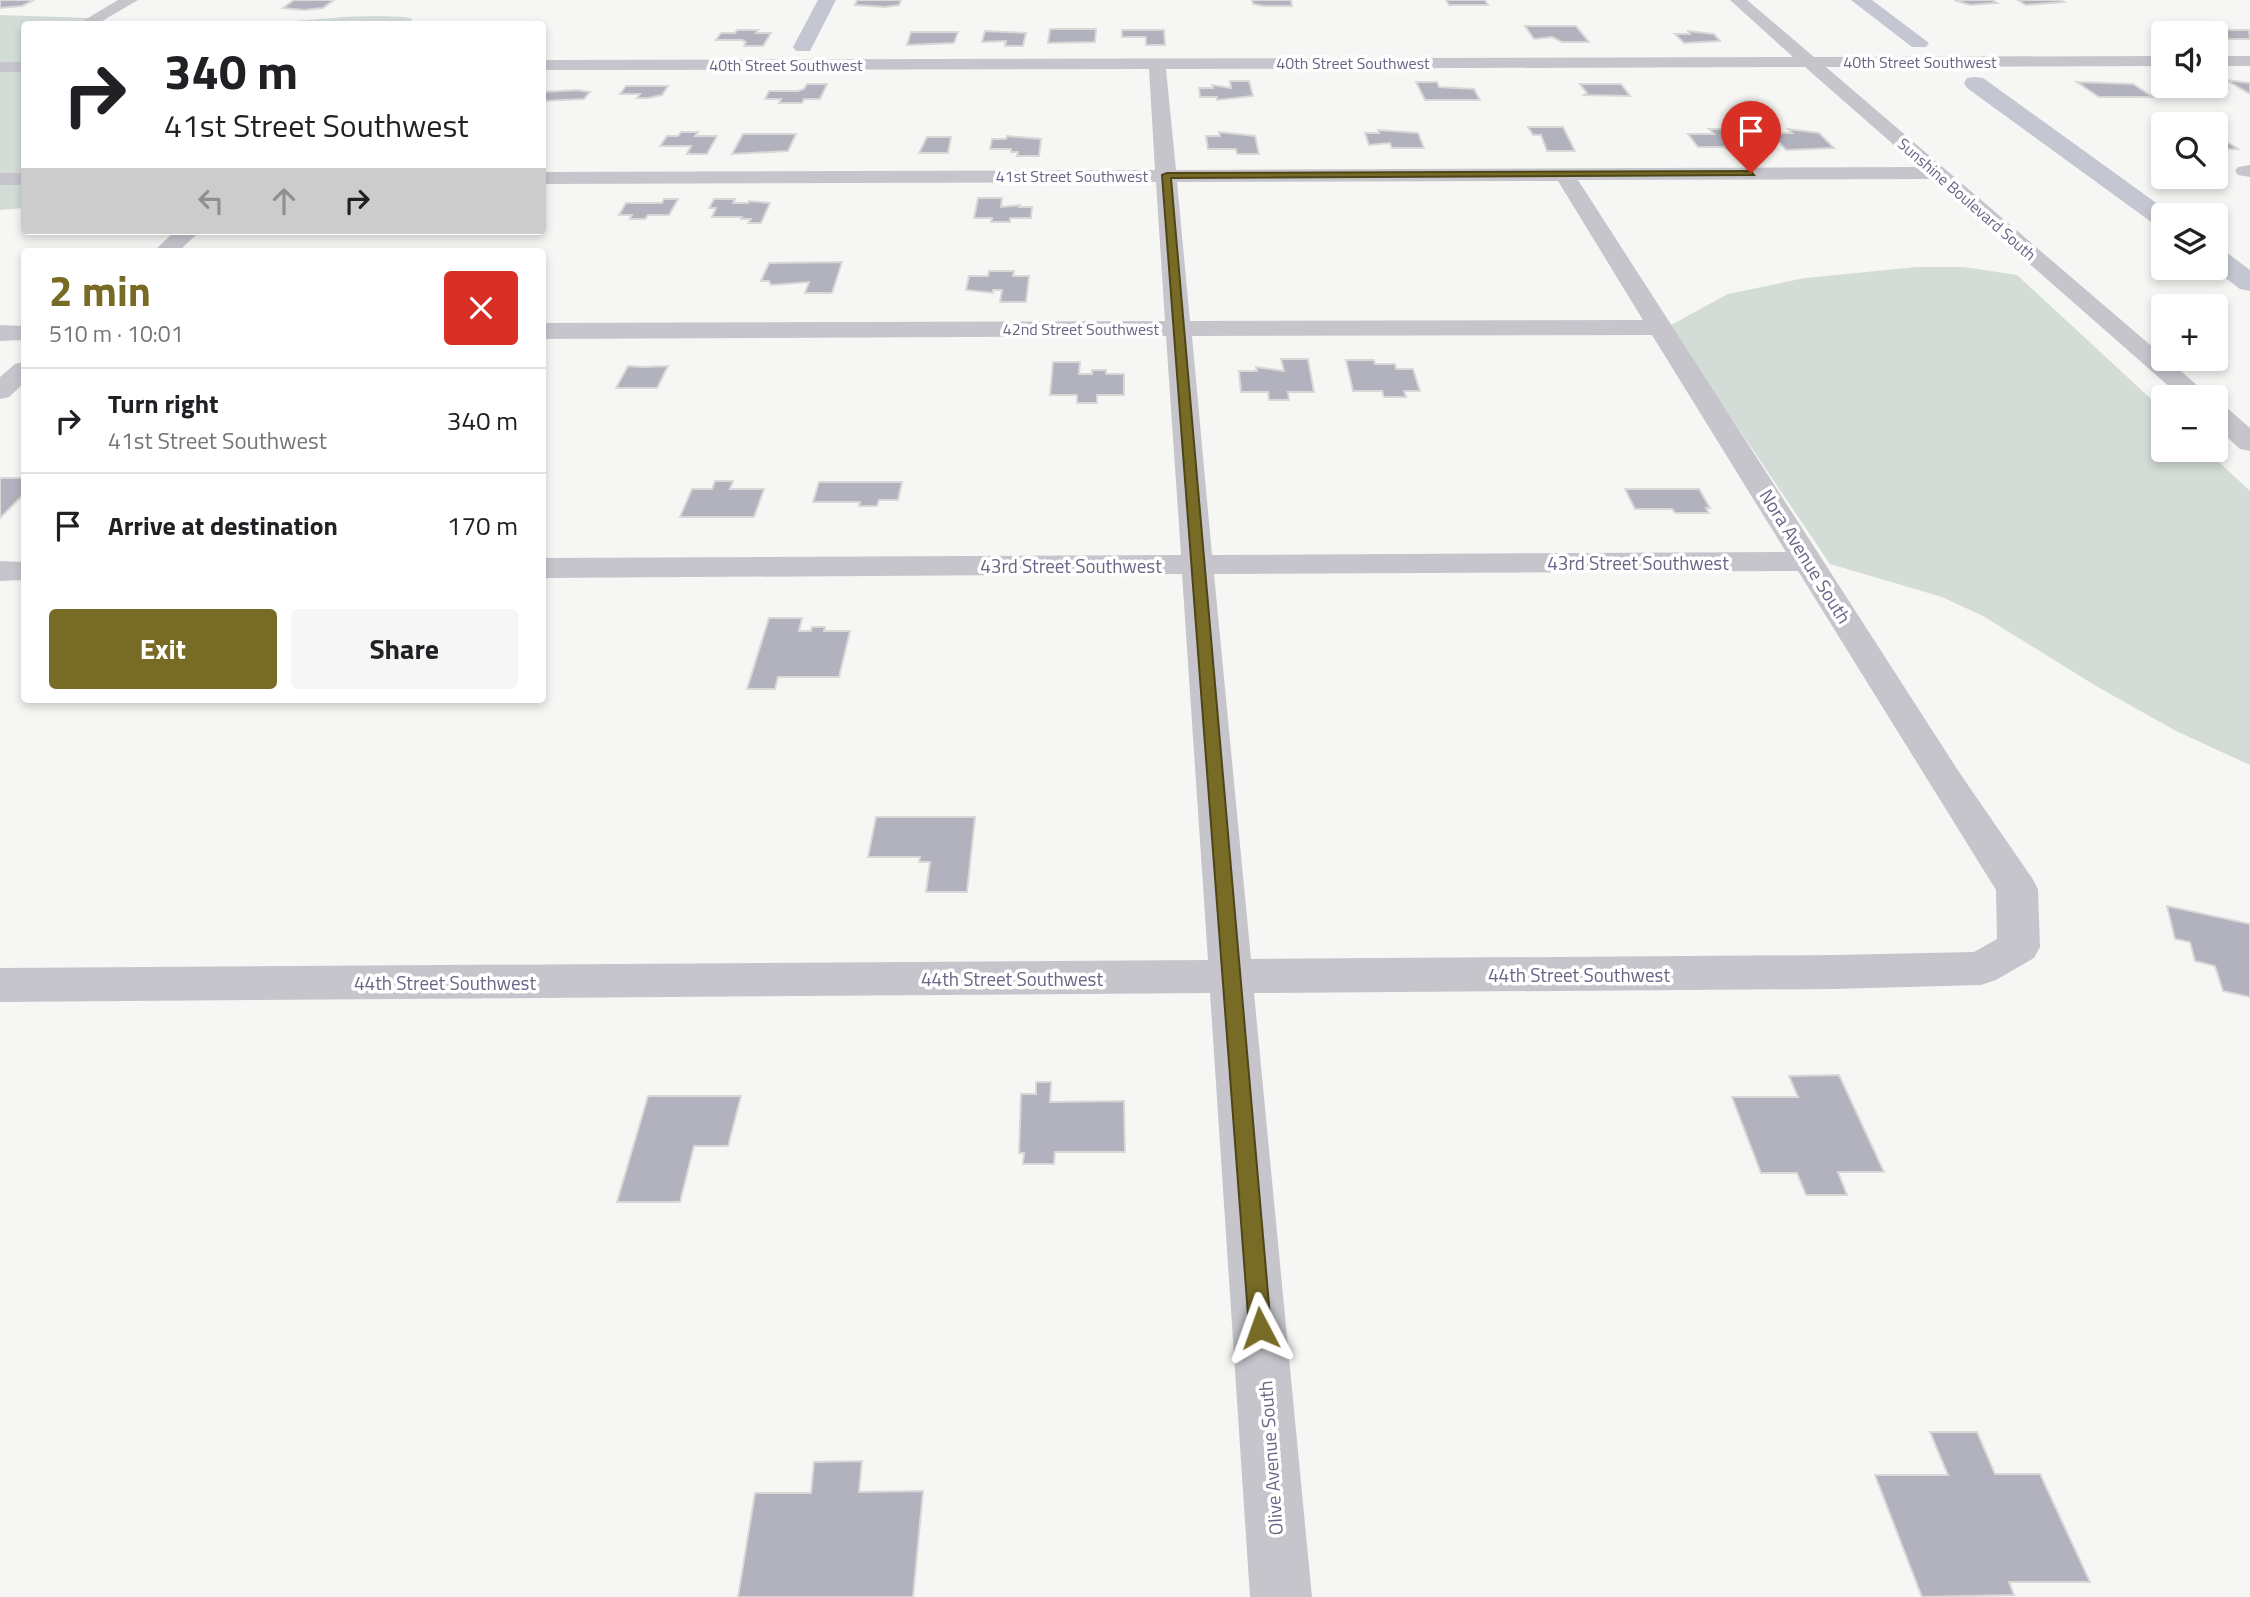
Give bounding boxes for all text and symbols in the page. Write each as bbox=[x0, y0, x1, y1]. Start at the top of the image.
map controls bbox=[2151, 21, 2228, 462]
button: sound bbox=[2151, 21, 2228, 98]
text: 340 m bbox=[164, 33, 298, 108]
icon: right bbox=[49, 49, 140, 140]
street label: 40th Street Southwest bbox=[1843, 50, 1997, 74]
street label: 40th Street Southwest bbox=[1276, 51, 1430, 75]
street label: 40th Street Southwest bbox=[709, 53, 863, 77]
text: 41st Street Southwest bbox=[164, 101, 469, 149]
pin bbox=[1721, 101, 1781, 173]
icon: arrive bbox=[1732, 112, 1770, 150]
button: search bbox=[2151, 112, 2228, 189]
street label: Sunshine Boulevard South bbox=[1892, 132, 2042, 266]
street label: 41st Street Southwest bbox=[996, 164, 1149, 188]
icon: left bbox=[192, 182, 230, 220]
icon: ahead bbox=[265, 182, 303, 220]
icon: right bbox=[338, 182, 376, 220]
button: layers bbox=[2151, 203, 2228, 280]
text: 2 min bbox=[49, 258, 151, 322]
button: close bbox=[444, 271, 518, 345]
button: + bbox=[2151, 294, 2228, 371]
text: 510 m · 10:01 bbox=[49, 316, 184, 351]
street label: 42nd Street Southwest bbox=[1003, 317, 1160, 341]
text: Turn right bbox=[108, 384, 219, 423]
button: − bbox=[2151, 385, 2228, 462]
text: 340 m bbox=[447, 401, 518, 440]
icon: right bbox=[49, 402, 87, 440]
text: 41st Street Southwest bbox=[108, 423, 327, 458]
street label: Nora Avenue South bbox=[1753, 483, 1859, 629]
text: Arrive at destination bbox=[108, 506, 338, 545]
text: 170 m bbox=[447, 506, 518, 545]
icon: arrive bbox=[49, 507, 87, 545]
street label: 43rd Street Southwest bbox=[1547, 548, 1729, 577]
street label: 43rd Street Southwest bbox=[980, 551, 1162, 580]
button: Exit bbox=[49, 609, 277, 689]
button: Share bbox=[291, 609, 518, 689]
street label: 44th Street Southwest bbox=[1488, 960, 1670, 989]
street label: 44th Street Southwest bbox=[921, 964, 1103, 993]
street label: 44th Street Southwest bbox=[354, 968, 536, 997]
position arrow bbox=[1223, 1291, 1297, 1365]
street label: Olive Avenue South bbox=[1250, 1380, 1290, 1536]

